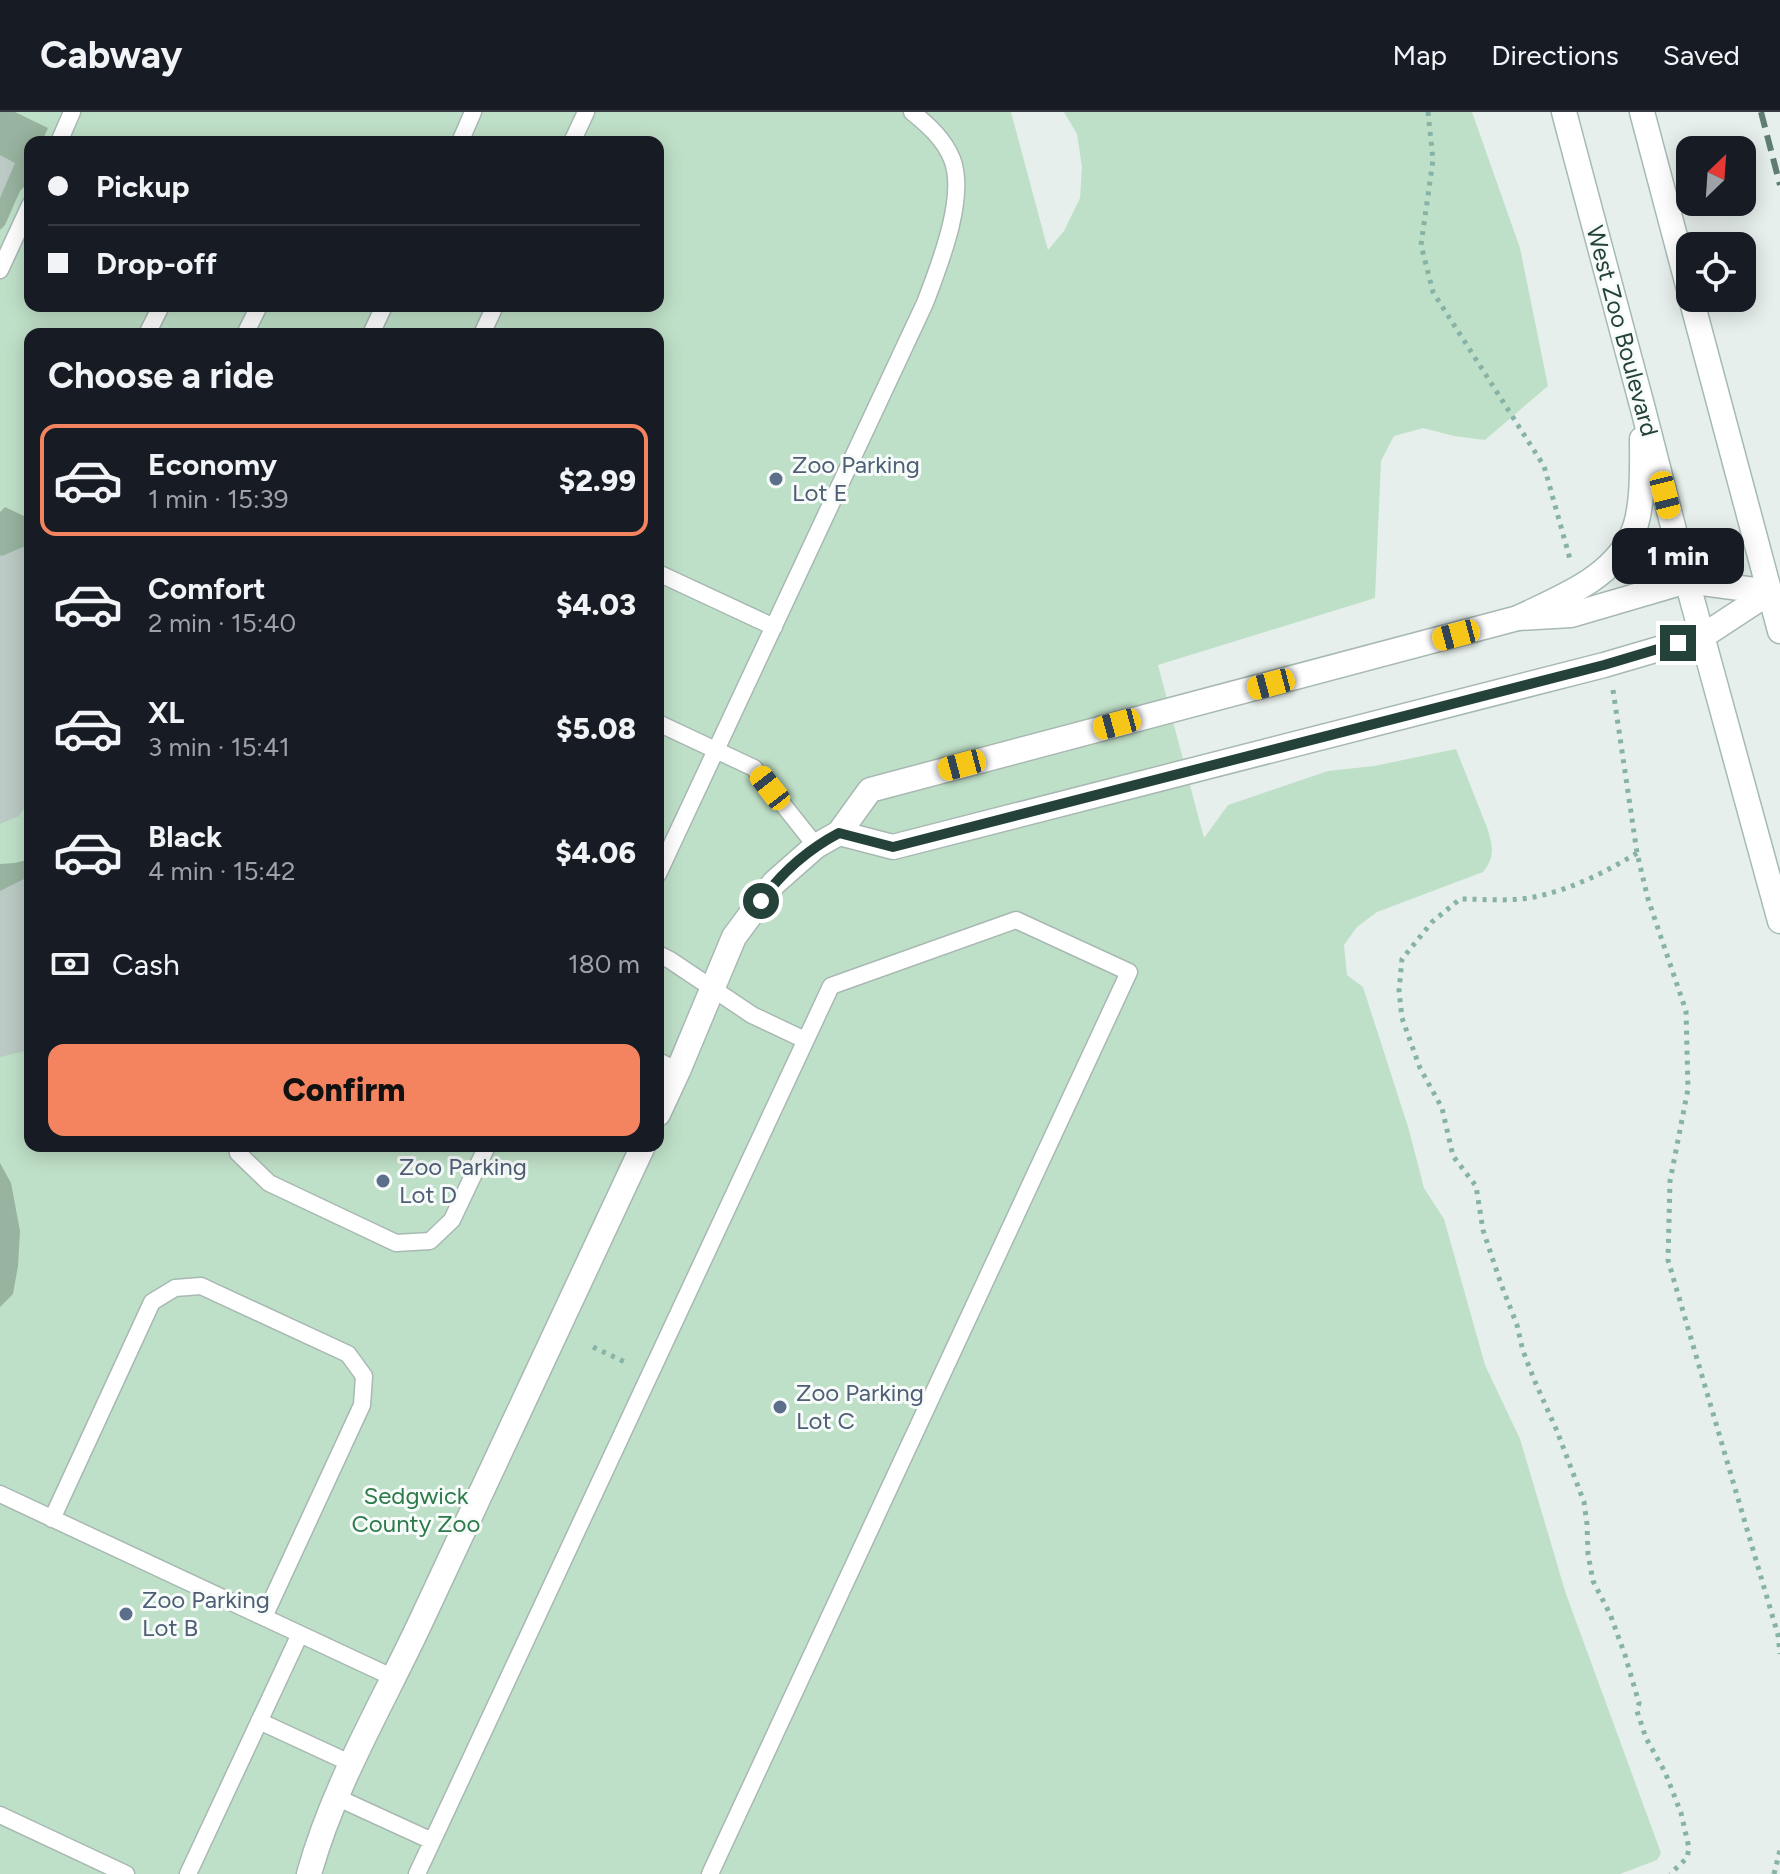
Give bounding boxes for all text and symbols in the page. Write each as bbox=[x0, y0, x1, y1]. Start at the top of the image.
text: Cabway bbox=[40, 32, 182, 78]
text: Map bbox=[1393, 38, 1447, 72]
text: Directions bbox=[1491, 38, 1619, 72]
text: Saved bbox=[1663, 38, 1740, 72]
north arrow bbox=[1676, 136, 1756, 216]
map controls bbox=[1676, 136, 1756, 312]
text: Pickup bbox=[96, 168, 190, 205]
street label: West Zoo Boulevard bbox=[1580, 222, 1665, 440]
button: locate bbox=[1676, 232, 1756, 312]
text: Drop-off bbox=[96, 245, 217, 282]
text: Choose a ride bbox=[48, 354, 274, 397]
icon: car bbox=[52, 444, 124, 516]
text: Economy bbox=[148, 446, 277, 483]
place label: Zoo Parking Lot E bbox=[792, 450, 920, 507]
text: $2.99 bbox=[559, 462, 636, 499]
car bbox=[1648, 469, 1682, 521]
marker: Zoo Parking Lot E bbox=[767, 470, 785, 488]
text: 1 min · 15:39 bbox=[148, 483, 288, 515]
callout: 1 min bbox=[1612, 527, 1744, 583]
text: 1 min bbox=[1647, 540, 1709, 572]
icon: car bbox=[52, 568, 124, 640]
text: Comfort bbox=[148, 570, 266, 607]
text: $4.03 bbox=[556, 586, 636, 623]
text: 2 min · 15:40 bbox=[148, 607, 296, 639]
car bbox=[1430, 617, 1482, 653]
route end bbox=[1660, 625, 1696, 661]
car bbox=[1245, 666, 1297, 702]
icon: car bbox=[52, 692, 124, 764]
text: XL bbox=[148, 694, 184, 731]
car bbox=[1091, 706, 1143, 742]
text: $5.08 bbox=[556, 710, 636, 747]
text: 3 min · 15:41 bbox=[148, 731, 290, 763]
car bbox=[936, 747, 988, 783]
car bbox=[746, 762, 794, 814]
icon: car bbox=[52, 816, 124, 888]
text: Black bbox=[148, 818, 222, 855]
text: $4.06 bbox=[555, 834, 636, 871]
text: 4 min · 15:42 bbox=[148, 855, 296, 887]
route start bbox=[743, 883, 779, 919]
icon: cash bbox=[48, 942, 92, 986]
text: Cash bbox=[112, 946, 180, 983]
text: 180 m bbox=[568, 948, 640, 980]
button: Confirm bbox=[48, 1044, 640, 1136]
place label: Zoo Parking Lot D bbox=[399, 1152, 527, 1209]
marker: Zoo Parking Lot D bbox=[374, 1172, 392, 1190]
place label: Zoo Parking Lot C bbox=[796, 1378, 924, 1435]
marker: Zoo Parking Lot C bbox=[771, 1398, 789, 1416]
park label: Sedgwick County Zoo bbox=[352, 1481, 480, 1538]
place label: Zoo Parking Lot B bbox=[142, 1585, 270, 1642]
marker: Zoo Parking Lot B bbox=[117, 1605, 135, 1623]

